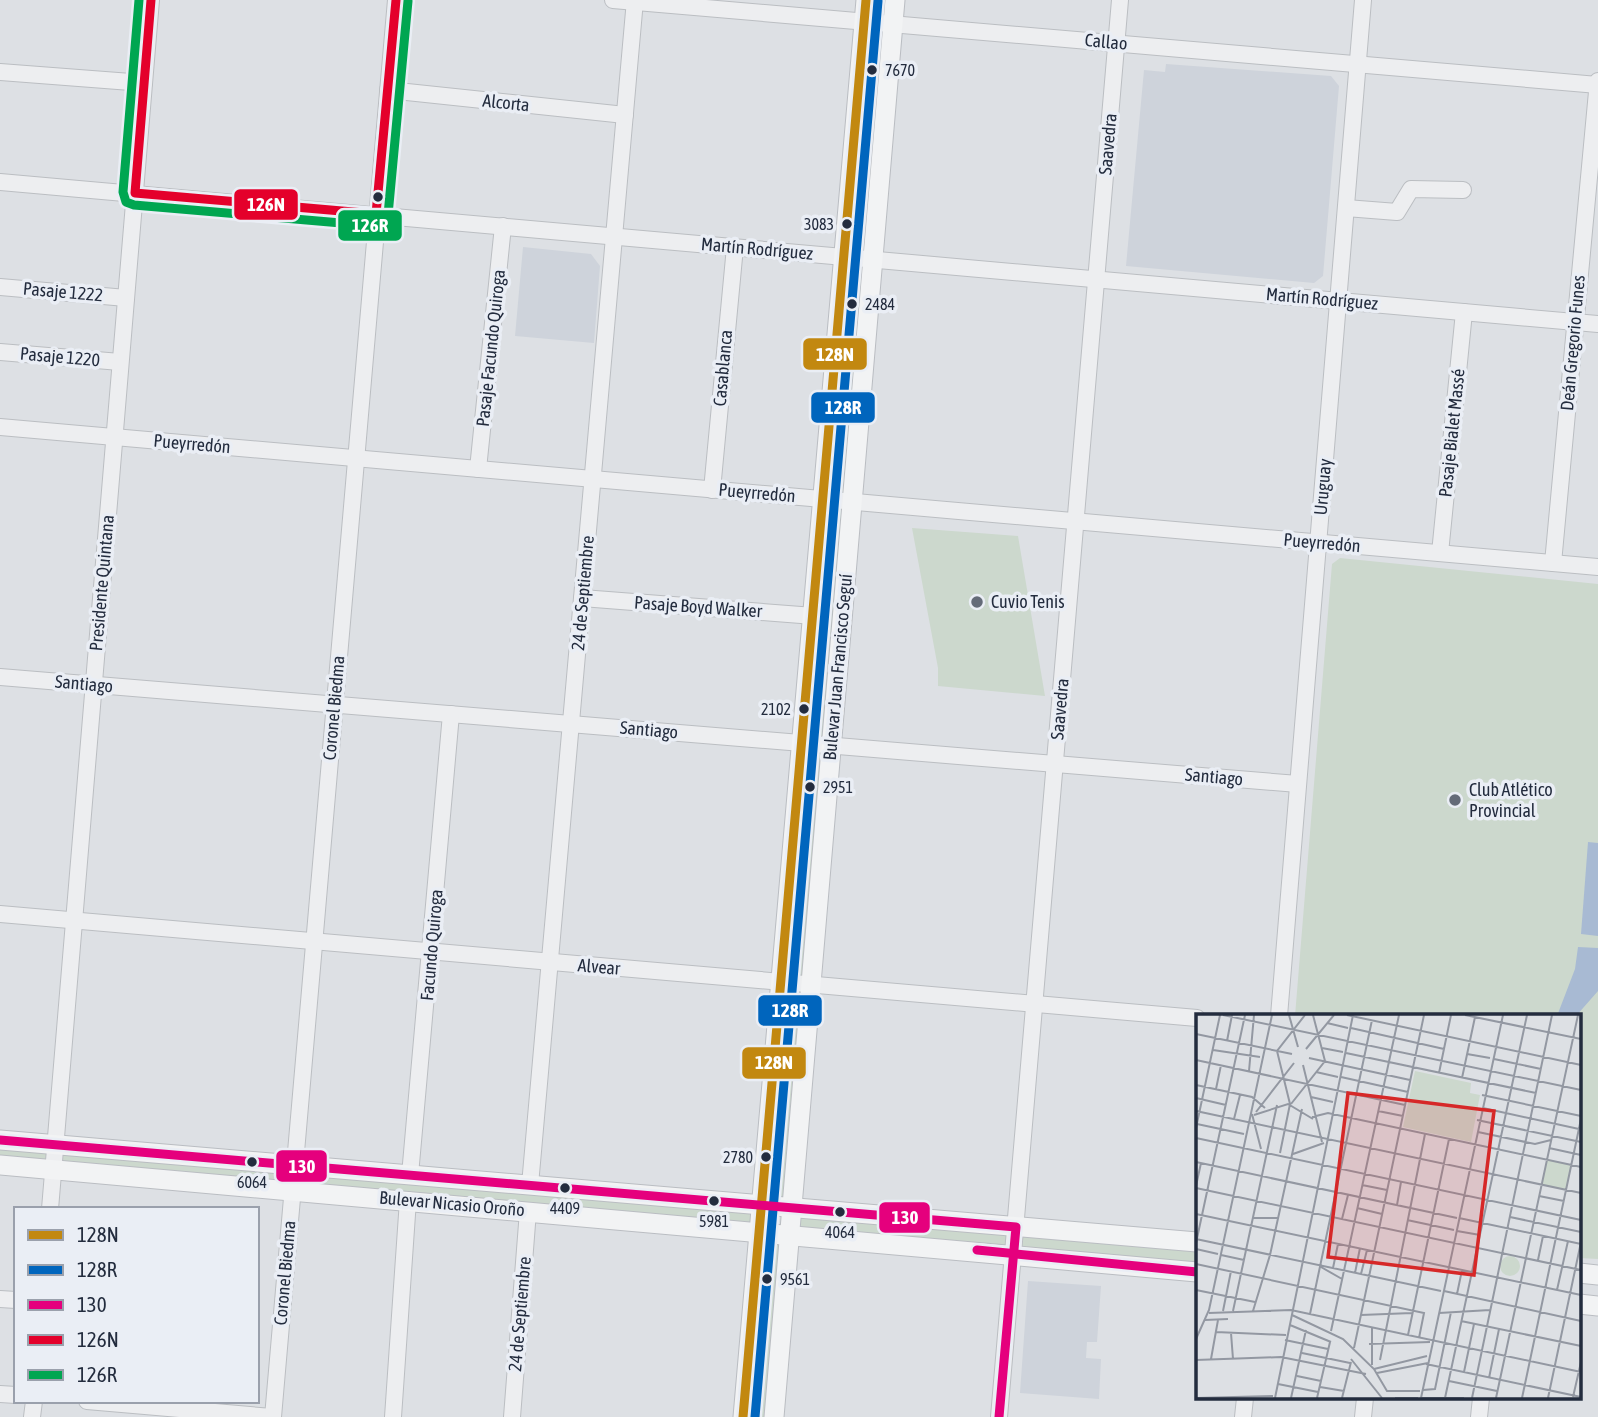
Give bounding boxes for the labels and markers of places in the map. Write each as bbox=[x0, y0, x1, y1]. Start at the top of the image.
place label: 7670 bbox=[885, 61, 915, 79]
marker: 7670 bbox=[865, 63, 879, 77]
unlabelled marker bbox=[371, 190, 385, 204]
place label: 3083 bbox=[804, 215, 834, 233]
marker: 3083 bbox=[840, 217, 854, 231]
place label: 2484 bbox=[865, 295, 895, 313]
marker: 2484 bbox=[845, 297, 859, 311]
place label: Cuvio Tenis bbox=[991, 591, 1065, 612]
marker: Cuvio Tenis bbox=[969, 594, 985, 610]
place label: 2102 bbox=[761, 700, 791, 718]
marker: 2102 bbox=[797, 702, 811, 716]
place label: 2951 bbox=[823, 778, 853, 796]
place label: Club Atlético Provincial bbox=[1469, 779, 1553, 821]
marker: 2951 bbox=[803, 780, 817, 794]
marker: Club Atlético Provincial bbox=[1447, 792, 1463, 808]
place label: 2780 bbox=[723, 1148, 753, 1166]
marker: 2780 bbox=[759, 1150, 773, 1164]
marker: 6064 bbox=[245, 1155, 259, 1169]
place label: 6064 bbox=[237, 1173, 267, 1191]
marker: 4409 bbox=[558, 1181, 572, 1195]
marker: 5981 bbox=[707, 1194, 721, 1208]
place label: 4409 bbox=[550, 1199, 580, 1217]
marker: 4064 bbox=[833, 1205, 847, 1219]
place label: 5981 bbox=[699, 1212, 729, 1230]
place label: 4064 bbox=[825, 1223, 855, 1241]
place label: 9561 bbox=[780, 1270, 810, 1288]
marker: 9561 bbox=[760, 1272, 774, 1286]

